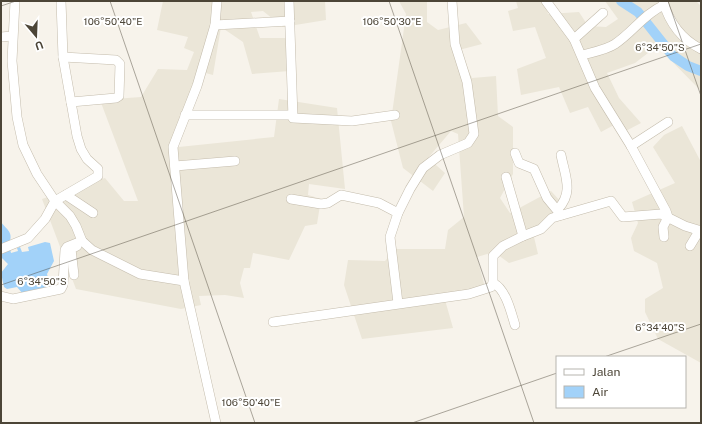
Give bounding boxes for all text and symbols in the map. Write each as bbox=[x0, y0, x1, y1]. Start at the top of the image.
text: 106°50'40"E bbox=[84, 15, 142, 27]
text: 106°50'30"E bbox=[363, 15, 421, 27]
north arrow bbox=[16, 16, 56, 56]
text: U bbox=[34, 38, 45, 52]
text: 6°34'50"S bbox=[635, 41, 685, 53]
text: 6°34'50"S bbox=[17, 275, 67, 287]
text: 6°34'40"S bbox=[635, 321, 685, 333]
legend bbox=[556, 356, 686, 408]
text: Jalan bbox=[592, 365, 621, 379]
text: Air bbox=[592, 385, 609, 399]
text: 106°50'40"E bbox=[222, 396, 280, 408]

